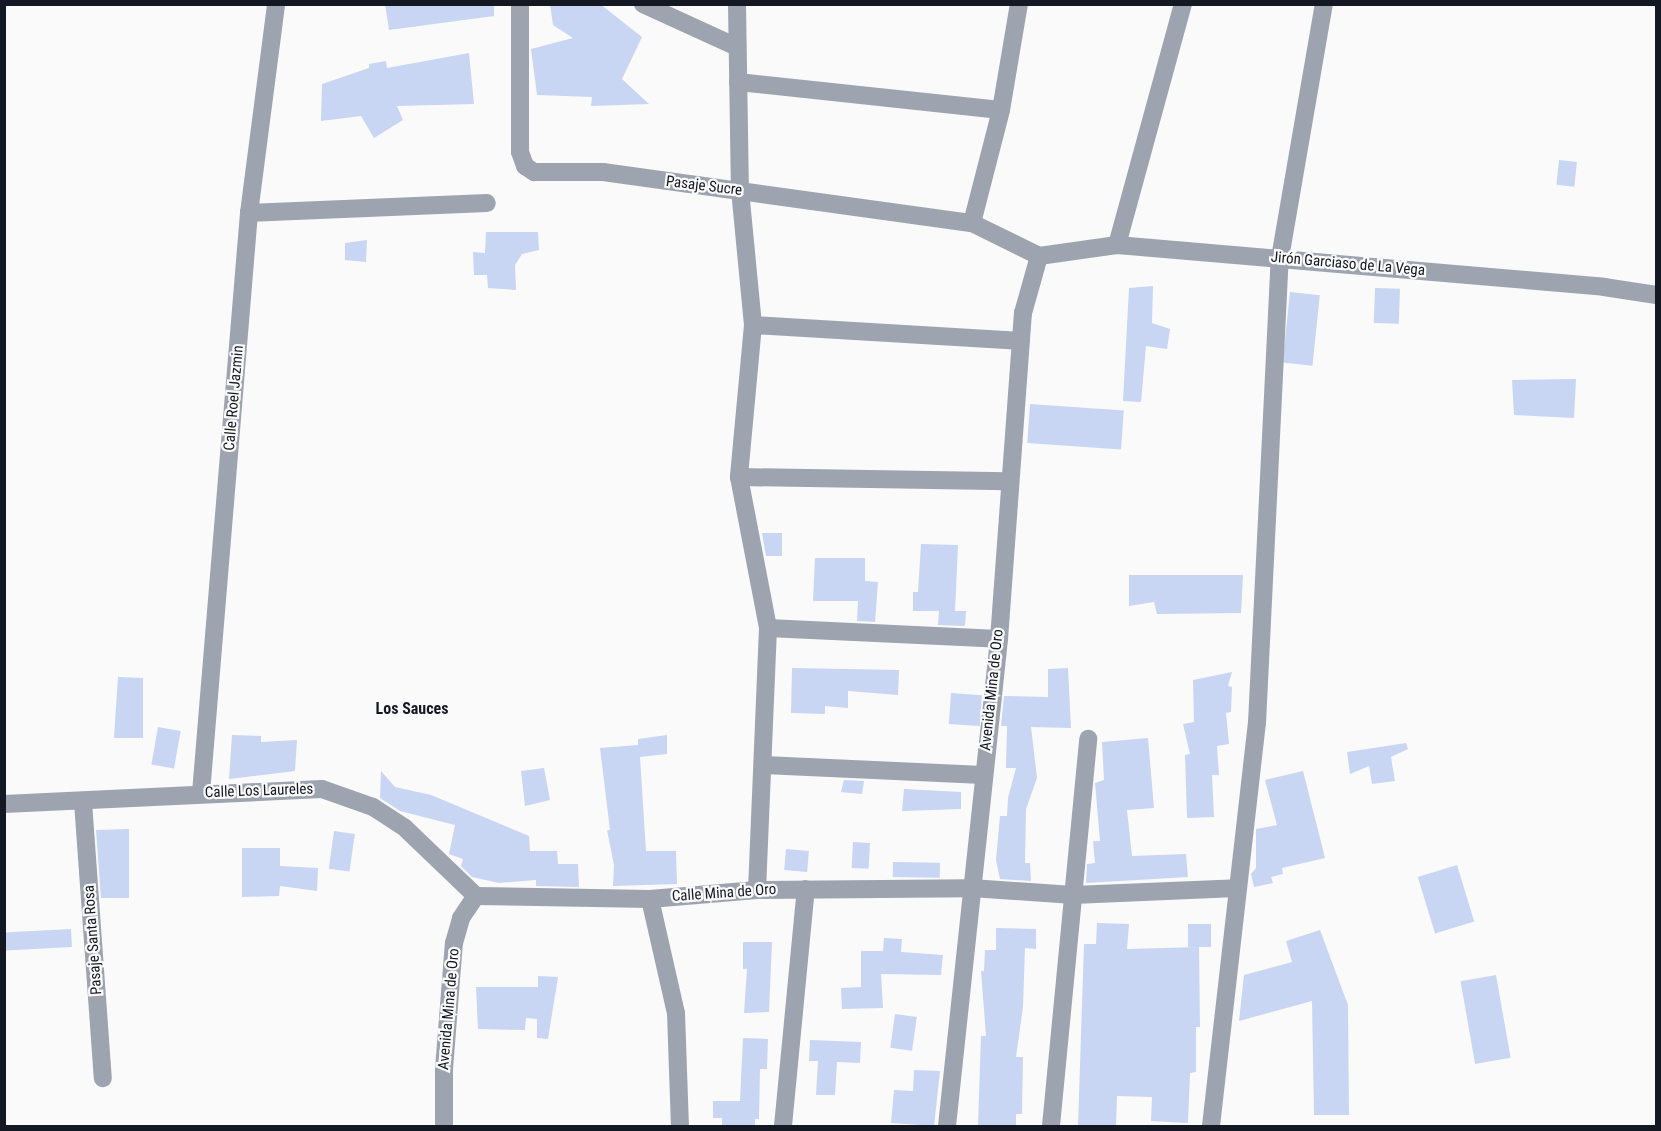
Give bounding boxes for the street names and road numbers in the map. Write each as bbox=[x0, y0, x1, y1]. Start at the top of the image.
street label: Pasaje Sucre bbox=[665, 172, 743, 200]
street label: Jirón Garciaso de La Vega bbox=[1270, 248, 1426, 280]
street label: Calle Roel Jazmin bbox=[220, 345, 248, 451]
street label: Avenida Mina de Oro bbox=[977, 628, 1007, 752]
street label: Calle Los Laureles bbox=[205, 780, 313, 802]
street label: Calle Mina de Oro bbox=[671, 880, 777, 906]
street label: Pasaje Santa Rosa bbox=[80, 884, 106, 996]
street label: Avenida Mina de Oro bbox=[435, 947, 463, 1071]

